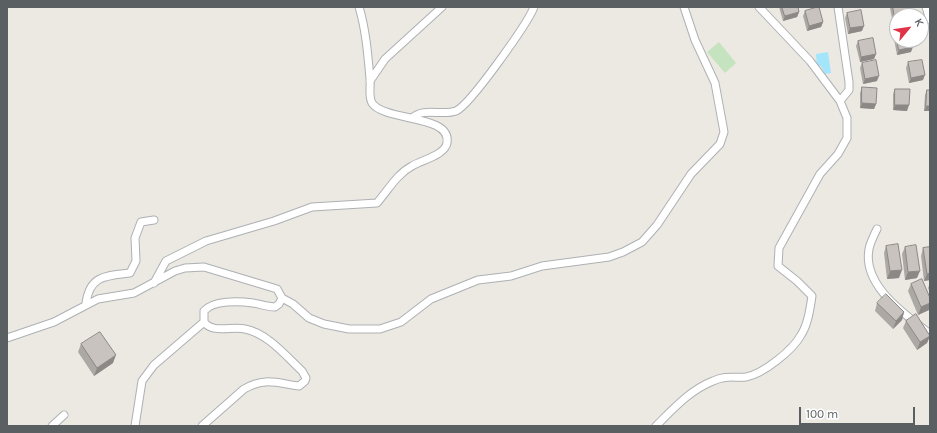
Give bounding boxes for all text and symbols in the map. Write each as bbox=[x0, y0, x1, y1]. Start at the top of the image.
north arrow bbox=[889, 8, 929, 48]
text: K bbox=[912, 16, 926, 29]
scale bar bbox=[801, 399, 917, 425]
text: 100 m bbox=[806, 407, 838, 421]

